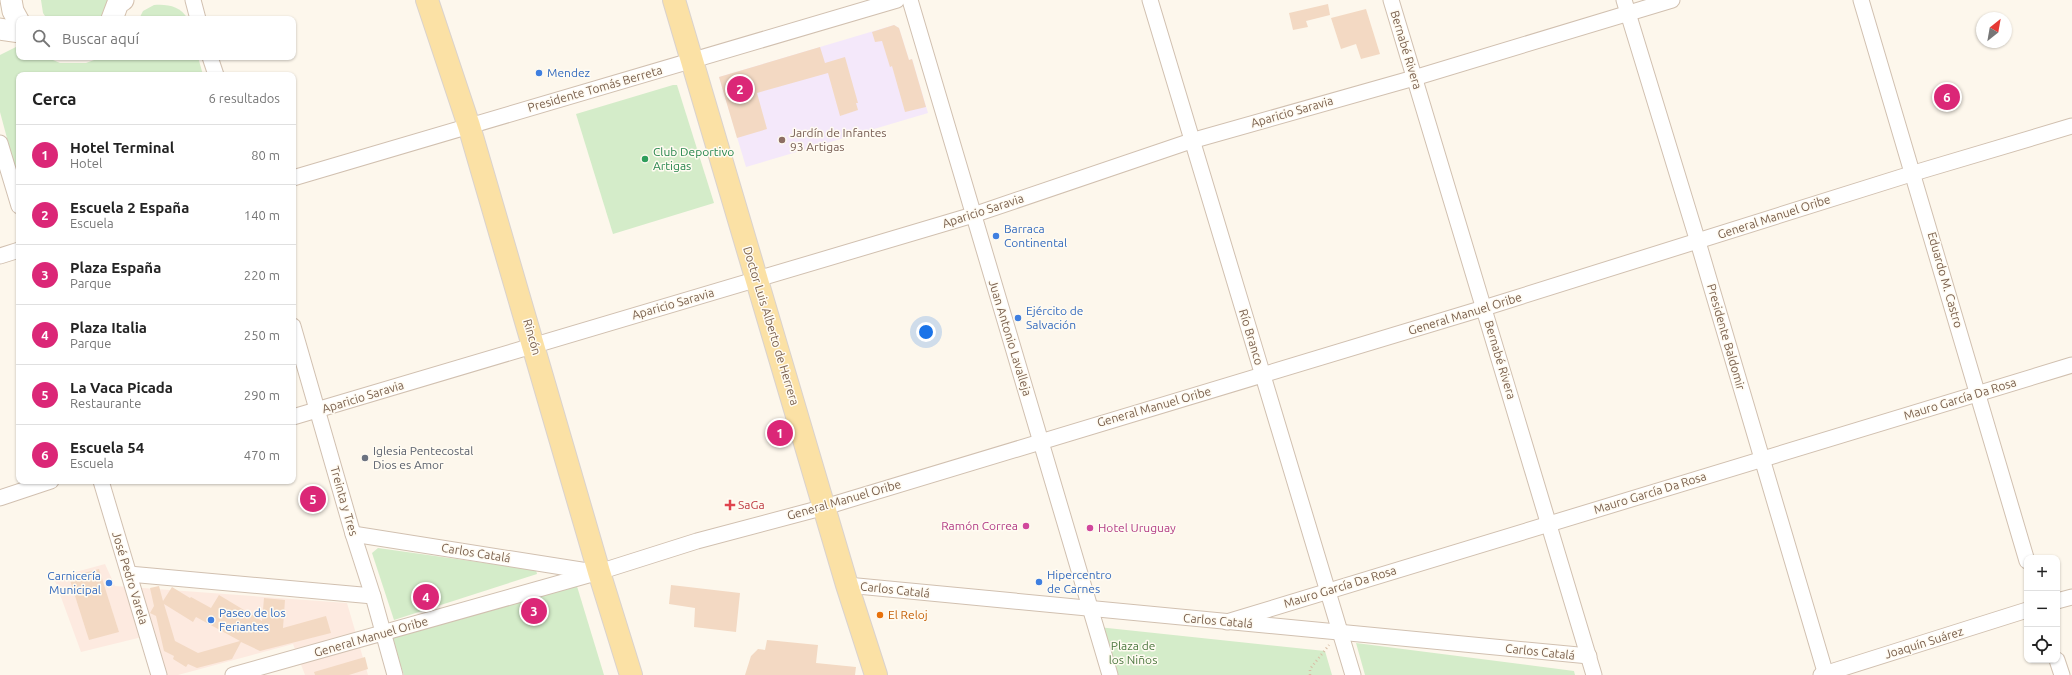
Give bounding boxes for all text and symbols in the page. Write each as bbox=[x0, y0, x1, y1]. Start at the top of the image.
street label: Bernabé Rivera bbox=[1388, 9, 1425, 91]
north arrow bbox=[1976, 12, 2012, 48]
search box bbox=[16, 16, 296, 60]
icon: search bbox=[30, 27, 52, 49]
text: Buscar aquí bbox=[62, 30, 139, 47]
street label: Presidente Tomás Berreta bbox=[526, 63, 664, 114]
place label: Mendez bbox=[547, 66, 591, 79]
marker: Mendez bbox=[534, 68, 544, 78]
pin: 2 bbox=[727, 74, 753, 104]
pin: 6 bbox=[1934, 82, 1960, 112]
text: Cerca bbox=[32, 89, 77, 108]
text: 6 resultados bbox=[209, 91, 280, 105]
street label: Aparicio Saravia bbox=[1249, 94, 1334, 129]
place label: Jardín de Infantes 93 Artigas bbox=[790, 126, 887, 153]
marker: Jardín de Infantes 93 Artigas bbox=[777, 135, 787, 145]
text: Hotel Terminal bbox=[70, 139, 174, 156]
place label: Club Deportivo Artigas bbox=[653, 145, 734, 172]
text: 1 bbox=[41, 148, 49, 162]
text: 80 m bbox=[251, 148, 280, 162]
marker: Club Deportivo Artigas bbox=[640, 154, 650, 164]
text: Hotel bbox=[70, 156, 102, 170]
street label: Aparicio Saravia bbox=[940, 191, 1025, 230]
street label: General Manuel Oribe bbox=[1716, 192, 1832, 241]
text: Escuela 2 España bbox=[70, 199, 189, 216]
text: 2 bbox=[41, 208, 49, 222]
text: 140 m bbox=[244, 208, 280, 222]
text: Escuela bbox=[70, 216, 114, 230]
place label: Barraca Continental bbox=[1004, 222, 1067, 249]
street label: Eduardo M. Castro bbox=[1926, 230, 1965, 329]
marker: Barraca Continental bbox=[991, 231, 1001, 241]
street label: Doctor Luis Alberto de Herrera bbox=[741, 245, 802, 407]
text: Plaza España bbox=[70, 259, 161, 276]
text: 3 bbox=[41, 268, 49, 282]
text: 220 m bbox=[244, 268, 280, 282]
text: Parque bbox=[70, 276, 111, 290]
street label: Juan Antonio Lavalleja bbox=[987, 278, 1034, 397]
street label: Presidente Baldomir bbox=[1705, 282, 1748, 392]
street label: Aparicio Saravia bbox=[630, 286, 715, 321]
street label: General Manuel Oribe bbox=[1407, 290, 1523, 337]
place label: Ejército de Salvación bbox=[1026, 304, 1083, 331]
street label: Río Branco bbox=[1237, 307, 1266, 366]
marker: Ejército de Salvación bbox=[1013, 313, 1023, 323]
street label: Rincón bbox=[521, 317, 544, 356]
text: Plaza Italia bbox=[70, 319, 147, 336]
street label: Bernabé Rivera bbox=[1482, 319, 1519, 401]
your location bbox=[916, 322, 936, 342]
text: 4 bbox=[41, 328, 49, 342]
text: 250 m bbox=[244, 328, 280, 342]
text: Parque bbox=[70, 336, 111, 350]
street label: Mauro García Da Rosa bbox=[1902, 375, 2018, 422]
street label: Aparicio Saravia bbox=[320, 378, 405, 415]
text: La Vaca Picada bbox=[70, 379, 173, 396]
street label: General Manuel Oribe bbox=[1095, 384, 1212, 429]
text: 5 bbox=[41, 388, 49, 402]
text: 290 m bbox=[244, 388, 280, 402]
text: Restaurante bbox=[70, 396, 141, 410]
pin: 1 bbox=[767, 418, 793, 448]
text: Escuela 54 bbox=[70, 439, 144, 456]
place label: Iglesia Pentecostal Dios es Amor bbox=[373, 444, 473, 471]
text: 6 bbox=[41, 448, 49, 462]
text: 470 m bbox=[244, 448, 280, 462]
marker: Iglesia Pentecostal Dios es Amor bbox=[360, 453, 370, 463]
text: Escuela bbox=[70, 456, 114, 470]
street label: Treinta y Tres bbox=[328, 464, 361, 537]
street label: Mauro García Da Rosa bbox=[1592, 469, 1708, 516]
street label: General Manuel Oribe bbox=[785, 477, 902, 522]
pin: 5 bbox=[300, 484, 326, 514]
place label: SaGa bbox=[738, 498, 765, 511]
marker: SaGa bbox=[725, 500, 735, 510]
place label: Ramón Correa bbox=[941, 519, 1018, 532]
marker: Ramón Correa bbox=[1021, 521, 1031, 531]
place label: Hotel Uruguay bbox=[1098, 521, 1176, 534]
marker: Hotel Uruguay bbox=[1085, 523, 1095, 533]
street label: José Pedro Varela bbox=[110, 530, 151, 626]
street label: Carlos Catalá bbox=[441, 541, 512, 564]
map controls bbox=[2024, 555, 2060, 663]
button: + bbox=[2024, 555, 2060, 591]
street label: Mauro García Da Rosa bbox=[1282, 563, 1398, 610]
place label: Hipercentro de Carnes bbox=[1047, 568, 1112, 595]
place label: Carnicería Municipal bbox=[47, 569, 101, 596]
marker: Hipercentro de Carnes bbox=[1034, 577, 1044, 587]
marker: Carnicería Municipal bbox=[104, 578, 114, 588]
street label: Carlos Catalá bbox=[860, 579, 931, 600]
pin: 4 bbox=[413, 582, 439, 612]
button: − bbox=[2024, 591, 2060, 627]
pin: 3 bbox=[521, 596, 547, 626]
place label: Paseo de los Feriantes bbox=[219, 606, 286, 633]
place label: El Reloj bbox=[888, 608, 928, 621]
marker: El Reloj bbox=[875, 610, 885, 620]
street label: Carlos Catalá bbox=[1183, 611, 1253, 630]
street label: General Manuel Oribe bbox=[312, 614, 429, 659]
marker: Paseo de los Feriantes bbox=[206, 615, 216, 625]
street label: Joaquín Suárez bbox=[1883, 624, 1965, 661]
button: locate bbox=[2024, 627, 2060, 663]
park label: Plaza de los Niños bbox=[1109, 639, 1157, 666]
street label: Carlos Catalá bbox=[1505, 641, 1576, 662]

